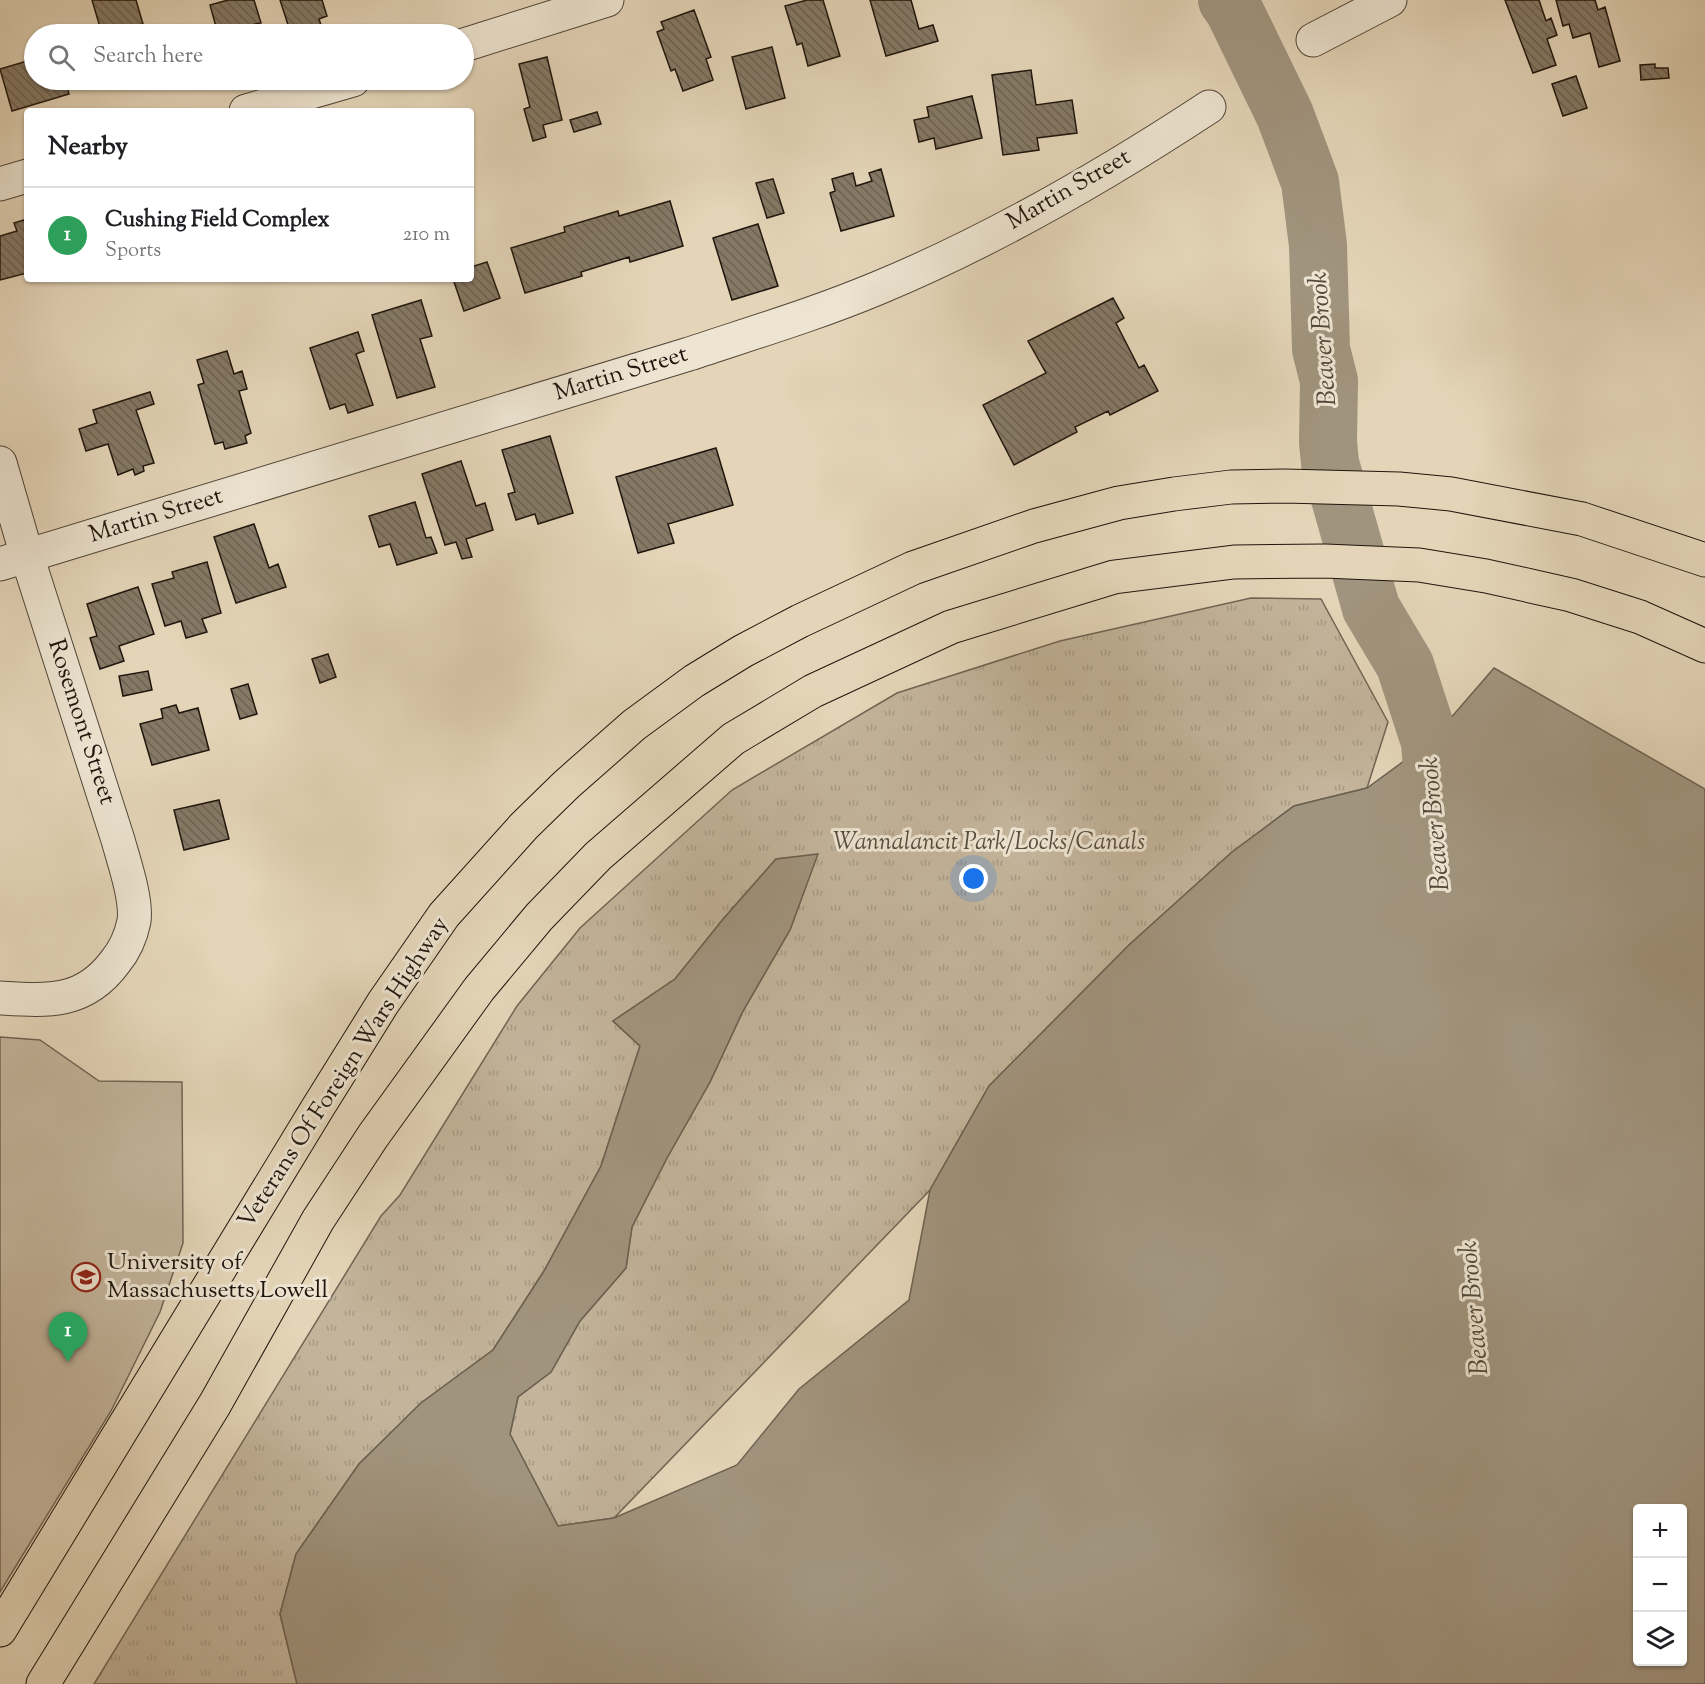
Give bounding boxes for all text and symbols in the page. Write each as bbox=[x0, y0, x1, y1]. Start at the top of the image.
search box bbox=[24, 24, 474, 90]
icon: search bbox=[45, 41, 78, 74]
text: Search here bbox=[93, 41, 203, 73]
text: Nearby bbox=[48, 129, 128, 166]
street label: Martin Street bbox=[1001, 141, 1137, 239]
text: Cushing Field Complex bbox=[105, 205, 330, 237]
text: 1 bbox=[64, 221, 71, 250]
text: 210 m bbox=[403, 221, 450, 250]
text: Sports bbox=[105, 237, 161, 266]
water label: Beaver Brook bbox=[1301, 270, 1347, 407]
street label: Martin Street bbox=[550, 338, 692, 410]
street label: Martin Street bbox=[85, 480, 227, 552]
street label: Rosemont Street bbox=[38, 635, 124, 809]
water label: Beaver Brook bbox=[1412, 755, 1460, 893]
park label: Wannalancit Park/Locks/Canals bbox=[833, 826, 1145, 860]
your location bbox=[959, 864, 988, 893]
street label: Veterans Of Foreign Wars Highway bbox=[230, 910, 458, 1236]
water label: Beaver Brook bbox=[1451, 1239, 1499, 1377]
place label: University of Massachusetts Lowell bbox=[107, 1246, 328, 1308]
school or university icon: University of Massachusetts Lowell bbox=[70, 1261, 102, 1293]
pin: 1 bbox=[48, 1312, 88, 1362]
map controls bbox=[1633, 1504, 1687, 1666]
button: + bbox=[1633, 1504, 1687, 1558]
button: − bbox=[1633, 1558, 1687, 1612]
button: layers bbox=[1633, 1612, 1687, 1666]

